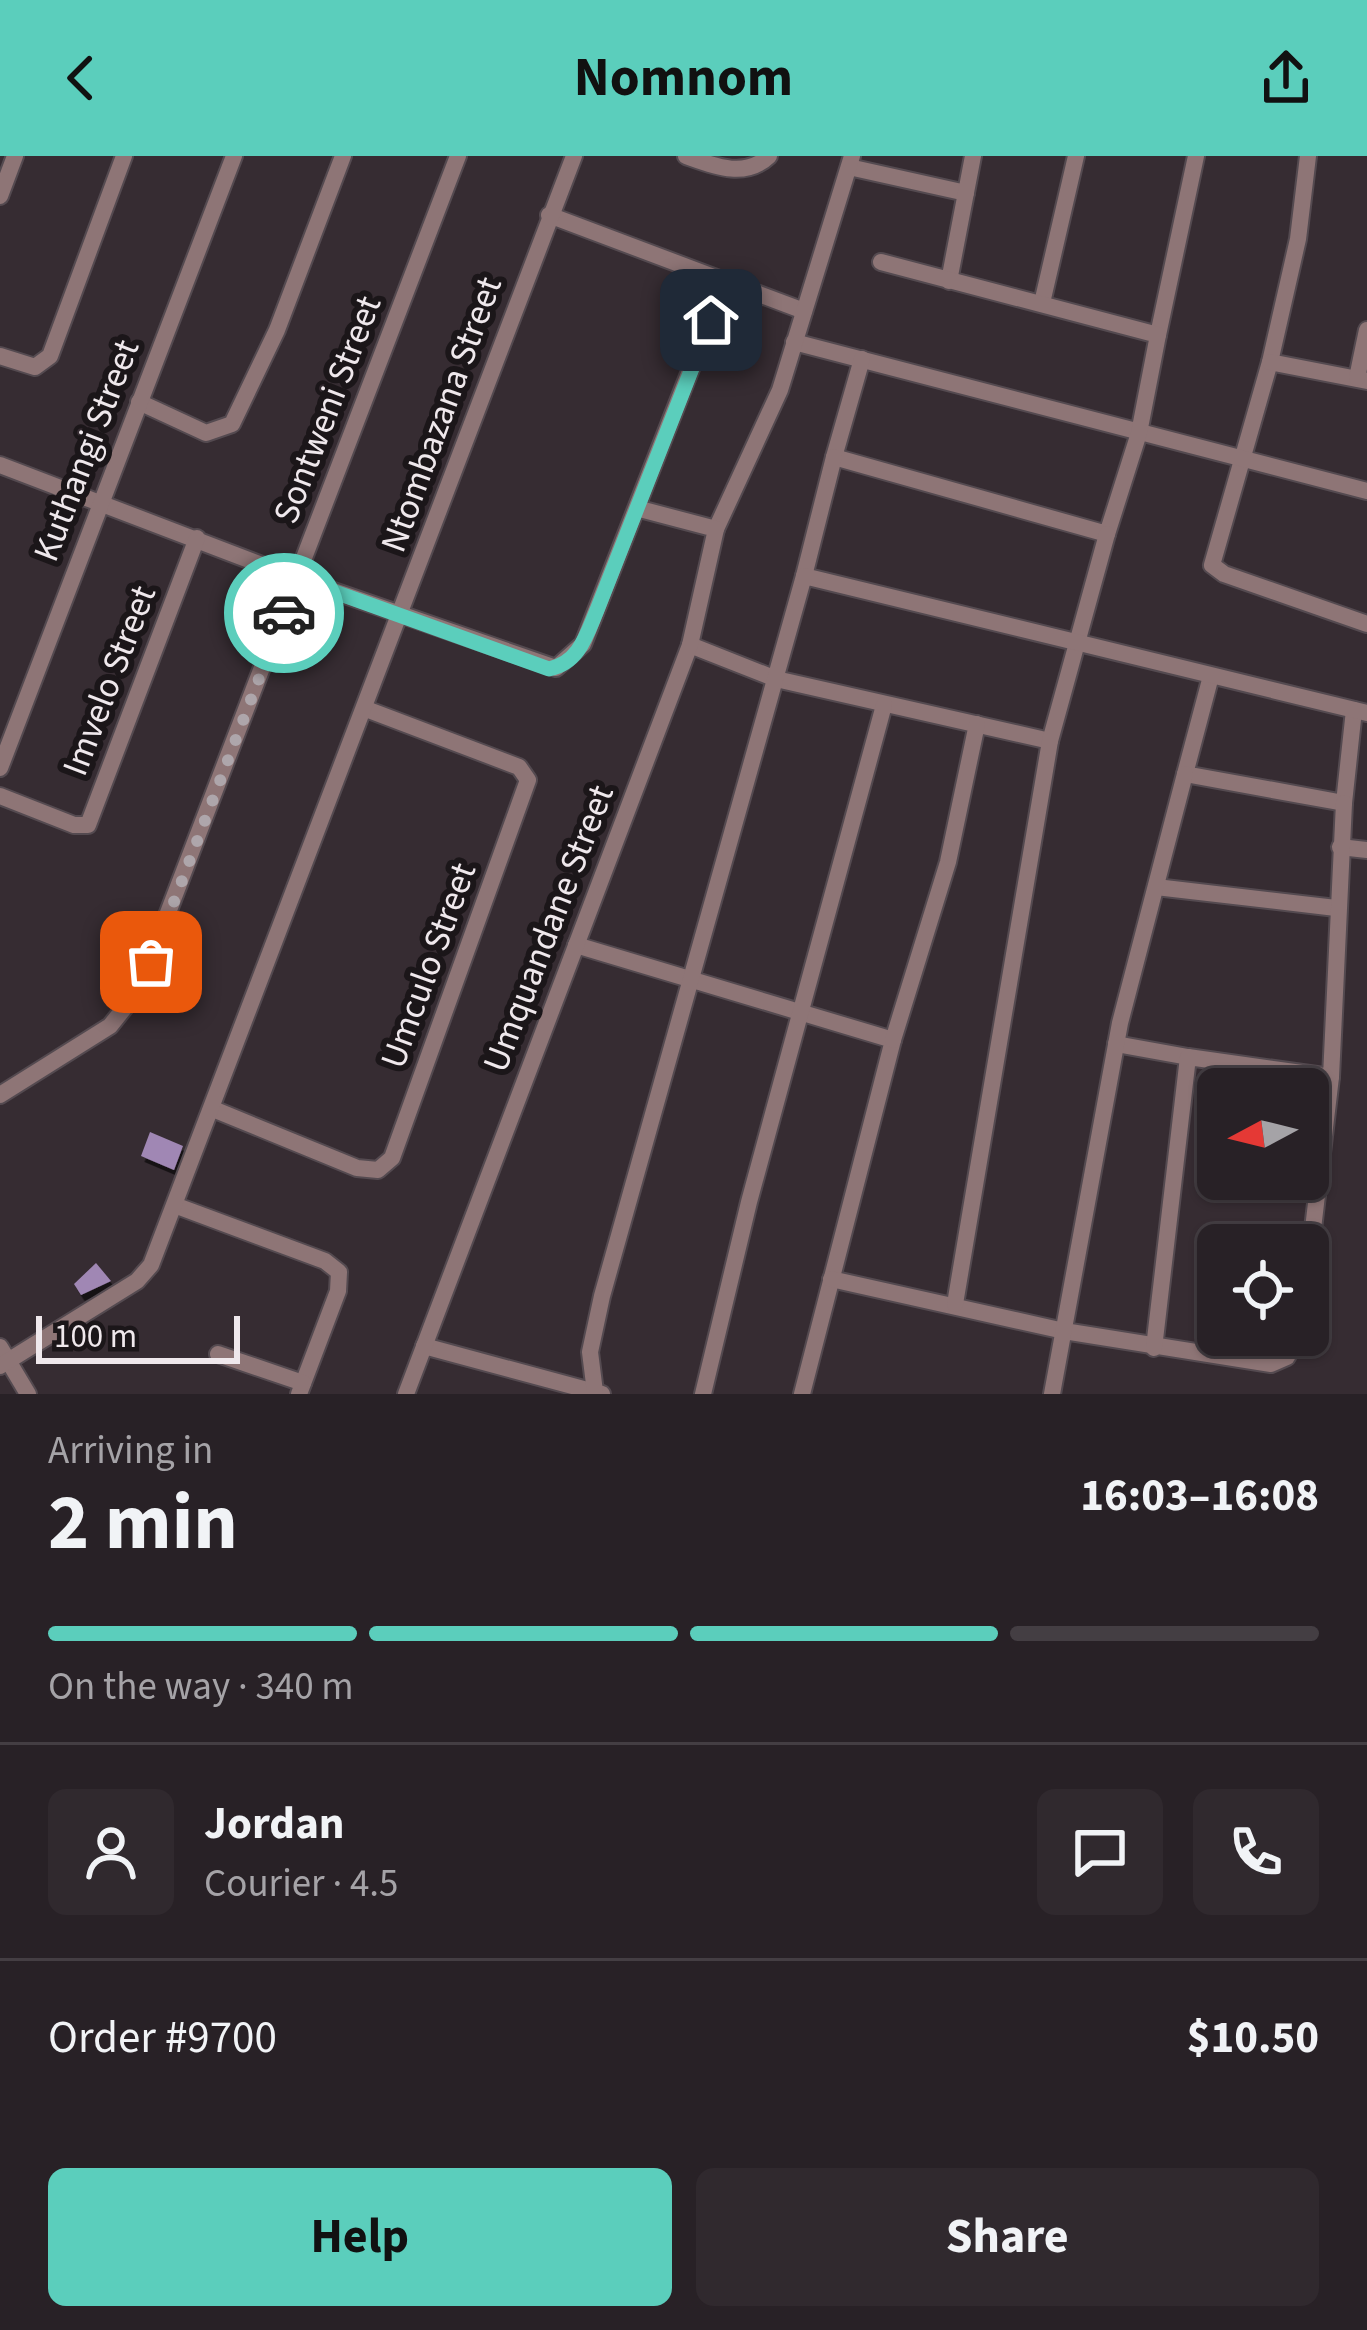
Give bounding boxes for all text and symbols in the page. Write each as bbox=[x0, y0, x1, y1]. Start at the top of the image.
text: Nomnom bbox=[574, 40, 793, 117]
icon: back bbox=[48, 45, 114, 111]
icon: share bbox=[1253, 45, 1319, 111]
pin bbox=[660, 269, 762, 371]
street label: Ntombazana Street bbox=[368, 270, 515, 559]
icon: home bbox=[678, 287, 744, 353]
street label: Sontweni Street bbox=[261, 288, 394, 531]
street label: Kuthangi Street bbox=[21, 332, 152, 569]
courier bbox=[224, 553, 344, 673]
street label: Imvelo Street bbox=[50, 578, 169, 783]
icon: car bbox=[251, 580, 317, 646]
street label: Umquandane Street bbox=[470, 778, 627, 1079]
street label: Umculo Street bbox=[368, 856, 489, 1075]
pin bbox=[100, 911, 202, 1013]
icon: bag bbox=[118, 929, 184, 995]
north arrow bbox=[1197, 1068, 1329, 1200]
map controls bbox=[1197, 1068, 1329, 1356]
button: locate bbox=[1197, 1224, 1329, 1356]
scale bar bbox=[36, 1310, 240, 1363]
text: 100 m bbox=[54, 1313, 137, 1360]
text: Arriving in bbox=[48, 1423, 213, 1479]
text: 16:03–16:08 bbox=[1080, 1464, 1319, 1528]
text: 2 min bbox=[48, 1468, 238, 1579]
text: On the way · 340 m bbox=[48, 1659, 354, 1715]
button: person bbox=[48, 1789, 174, 1915]
button: chat bbox=[1037, 1789, 1163, 1915]
button: phone bbox=[1193, 1789, 1319, 1915]
text: Jordan bbox=[204, 1792, 345, 1856]
text: Courier · 4.5 bbox=[204, 1856, 398, 1912]
text: Order #9700 bbox=[48, 2006, 277, 2070]
text: $10.50 bbox=[1187, 2006, 1319, 2070]
button: Help bbox=[48, 2168, 672, 2306]
button: Share bbox=[696, 2168, 1319, 2306]

